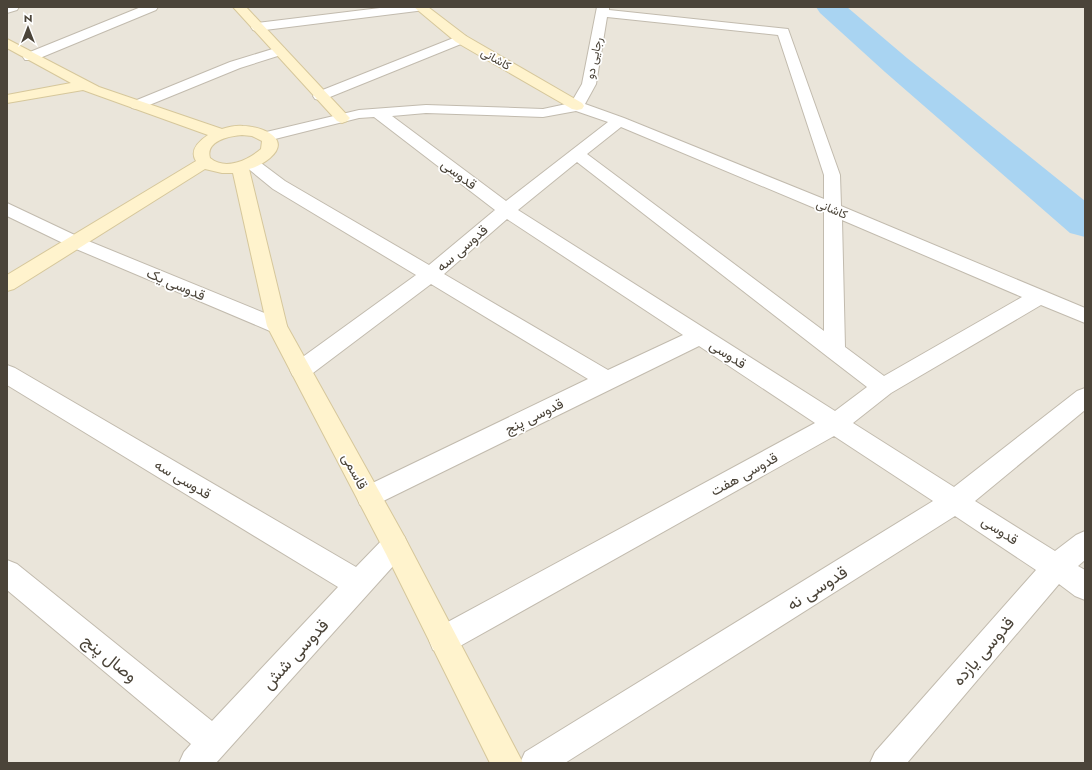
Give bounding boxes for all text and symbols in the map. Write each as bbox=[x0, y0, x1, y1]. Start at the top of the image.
north arrow bbox=[8, 8, 48, 48]
text: N bbox=[24, 10, 32, 26]
street label: رجایی دو bbox=[581, 35, 607, 81]
street label: کاشانی bbox=[478, 43, 514, 75]
street label: قدوسی bbox=[437, 154, 481, 194]
street label: کاشانی bbox=[814, 194, 850, 224]
street label: قدوسی سه bbox=[432, 220, 492, 276]
street label: قدوسی یک bbox=[144, 263, 208, 305]
street label: قدوسی bbox=[706, 335, 750, 373]
street label: قدوسی پنج bbox=[501, 393, 567, 440]
street label: قدوسی هفت bbox=[707, 447, 781, 501]
street label: قاسمی bbox=[337, 449, 373, 493]
street label: قدوسی سه bbox=[151, 454, 215, 504]
street label: قدوسی bbox=[978, 511, 1022, 549]
street label: قدوسی نه bbox=[782, 560, 852, 616]
street label: قدوسی یازده bbox=[946, 611, 1020, 691]
street label: قدوسی شش bbox=[256, 614, 334, 694]
street label: وصال پنج bbox=[77, 628, 143, 688]

